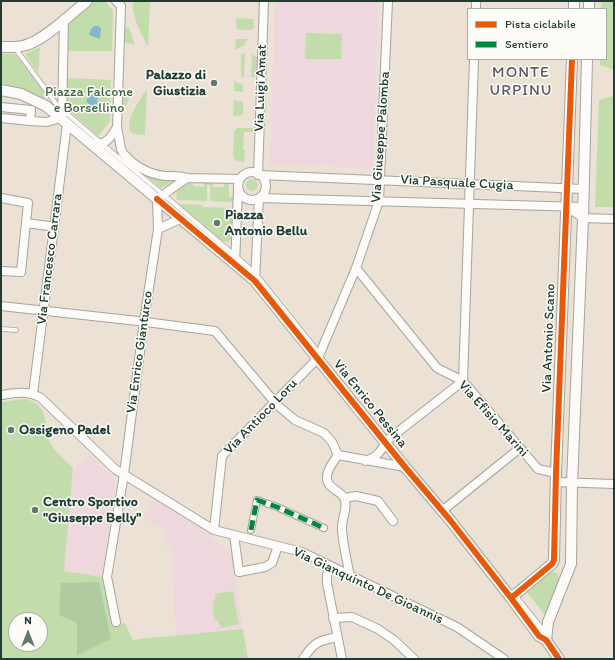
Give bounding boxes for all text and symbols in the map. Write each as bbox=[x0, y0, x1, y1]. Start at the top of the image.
legend bbox=[467, 8, 607, 60]
text: Pista ciclabile bbox=[505, 17, 576, 31]
text: Sentiero bbox=[505, 37, 549, 51]
street label: Via Luigi Amat bbox=[251, 44, 271, 132]
district label: MONTE URPINU bbox=[491, 63, 551, 101]
place label: Palazzo di Giustizia bbox=[146, 67, 206, 100]
street label: Via Giuseppe Palomba bbox=[368, 71, 394, 203]
marker: Palazzo di Giustizia bbox=[209, 78, 219, 88]
park label: Piazza Falcone e Borsellino bbox=[45, 84, 133, 116]
street label: Via Pasquale Cugia bbox=[400, 172, 514, 194]
street label: Via Francesco Carrara bbox=[34, 192, 66, 326]
place label: Piazza Antonio Bellu bbox=[225, 207, 307, 240]
marker: Piazza Antonio Bellu bbox=[212, 218, 222, 228]
street label: Via Antonio Scano bbox=[539, 283, 559, 393]
street label: Via Enrico Gianturco bbox=[123, 290, 157, 414]
street label: Via Enrico Pessina bbox=[329, 357, 411, 451]
street label: Via Antioco Loru bbox=[221, 376, 301, 458]
street label: Via Efisio Marini bbox=[454, 377, 532, 461]
place label: Ossigeno Padel bbox=[19, 422, 110, 438]
marker: Ossigeno Padel bbox=[6, 425, 16, 435]
place label: Centro Sportivo "Giuseppe Belly" bbox=[43, 494, 141, 526]
marker: Centro Sportivo "Giuseppe Belly" bbox=[30, 505, 40, 515]
street label: Via Gianquinto De Gioannis bbox=[290, 544, 446, 628]
north arrow bbox=[8, 612, 48, 652]
text: N bbox=[24, 614, 32, 627]

